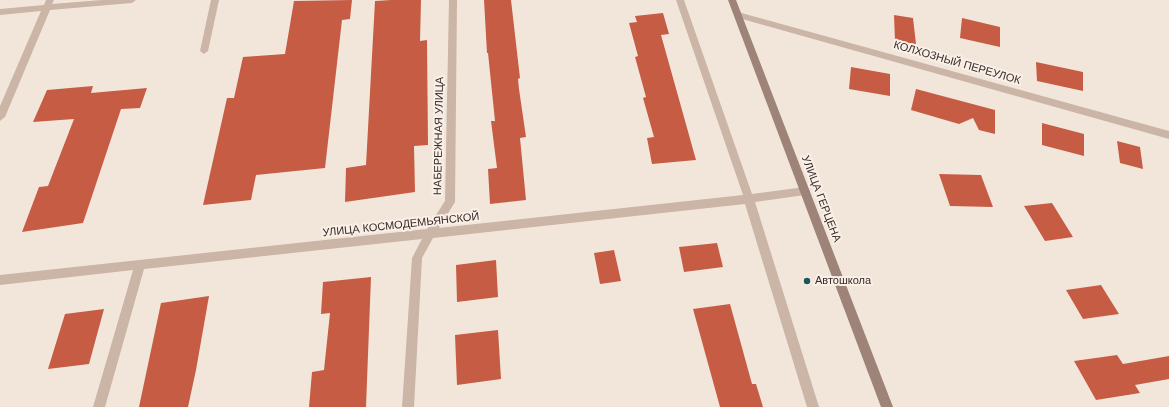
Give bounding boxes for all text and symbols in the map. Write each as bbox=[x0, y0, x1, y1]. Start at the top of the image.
street label: КОЛХОЗНЫЙ ПЕРЕУЛОК bbox=[892, 39, 1022, 87]
street label: НАБЕРЕЖНАЯ УЛИЦА bbox=[431, 77, 447, 195]
street label: УЛИЦА ГЕРЦЕНА bbox=[798, 154, 844, 244]
street label: УЛИЦА КОСМОДЕМЬЯНСКОЙ bbox=[322, 210, 480, 240]
place label: Автошкола bbox=[815, 274, 871, 288]
marker: Автошкола bbox=[802, 276, 812, 286]

